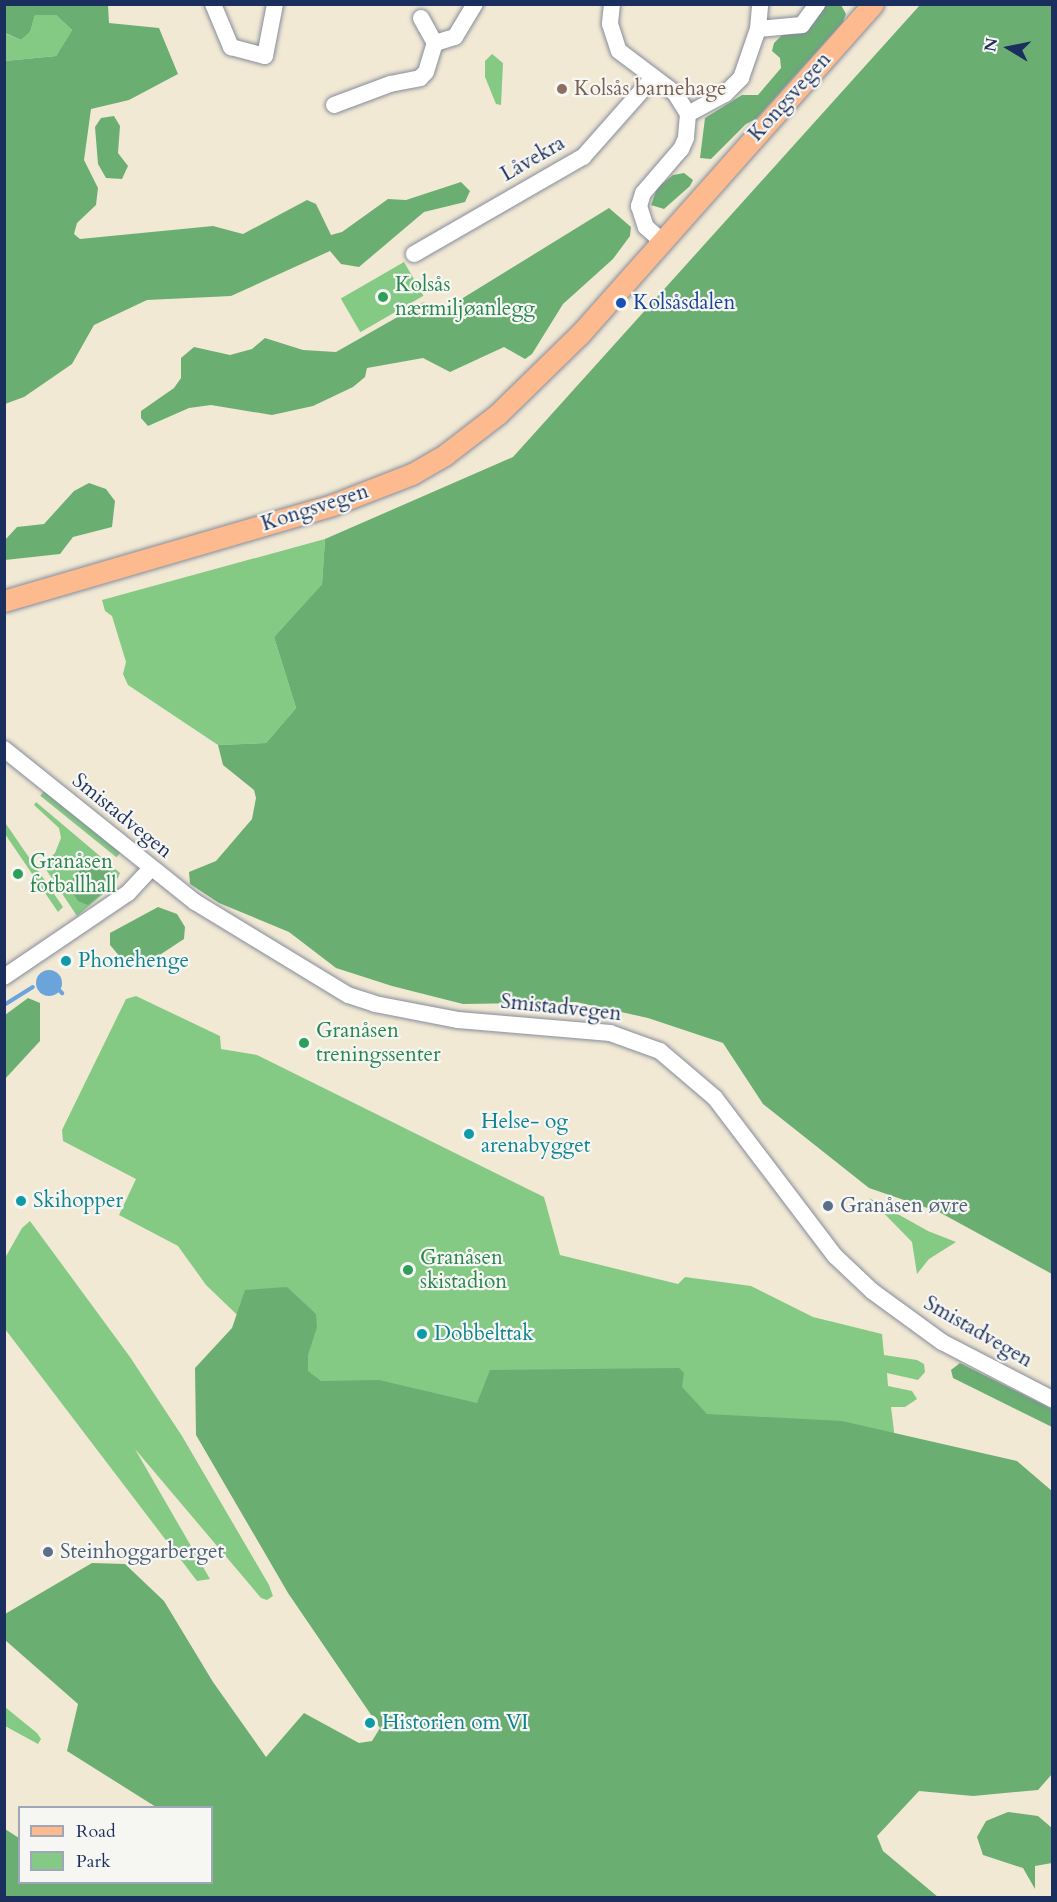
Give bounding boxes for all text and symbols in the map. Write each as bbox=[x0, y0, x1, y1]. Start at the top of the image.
north arrow bbox=[979, 18, 1039, 78]
text: N bbox=[979, 36, 1003, 54]
street label: Kongsvegen bbox=[743, 47, 837, 147]
place label: Kolsås barnehage bbox=[574, 76, 726, 102]
marker: Kolsås barnehage bbox=[555, 82, 569, 96]
street label: Låvekra bbox=[496, 131, 570, 187]
place label: Kolsås nærmiljøanlegg bbox=[395, 272, 535, 322]
marker: Kolsås nærmiljøanlegg bbox=[376, 290, 390, 304]
place label: Kolsåsdalen bbox=[633, 290, 736, 316]
marker: Kolsåsdalen bbox=[614, 296, 628, 310]
street label: Kongsvegen bbox=[258, 479, 372, 537]
street label: Smistadvegen bbox=[67, 768, 177, 864]
place label: Granåsen fotballhall bbox=[30, 849, 117, 899]
marker: Granåsen fotballhall bbox=[11, 867, 25, 881]
place label: Phonehenge bbox=[78, 948, 189, 974]
marker: Phonehenge bbox=[59, 954, 73, 968]
street label: Smistadvegen bbox=[499, 989, 623, 1027]
place label: Granåsen treningssenter bbox=[316, 1018, 441, 1068]
marker: Granåsen treningssenter bbox=[297, 1036, 311, 1050]
place label: Helse- og arenabygget bbox=[481, 1109, 590, 1159]
marker: Helse- og arenabygget bbox=[462, 1127, 476, 1141]
place label: Skihopper bbox=[33, 1188, 123, 1214]
place label: Granåsen øvre bbox=[840, 1193, 968, 1219]
marker: Skihopper bbox=[14, 1194, 28, 1208]
marker: Granåsen øvre bbox=[821, 1199, 835, 1213]
place label: Granåsen skistadion bbox=[420, 1245, 507, 1295]
marker: Granåsen skistadion bbox=[401, 1263, 415, 1277]
street label: Smistadvegen bbox=[919, 1291, 1037, 1373]
place label: Dobbelttak bbox=[434, 1321, 533, 1347]
marker: Dobbelttak bbox=[415, 1327, 429, 1341]
place label: Steinhoggarberget bbox=[60, 1539, 224, 1565]
marker: Steinhoggarberget bbox=[41, 1545, 55, 1559]
place label: Historien om VI bbox=[382, 1710, 528, 1736]
marker: Historien om VI bbox=[363, 1716, 377, 1730]
legend bbox=[18, 1806, 213, 1884]
text: Road bbox=[76, 1819, 116, 1844]
text: Park bbox=[76, 1849, 111, 1874]

